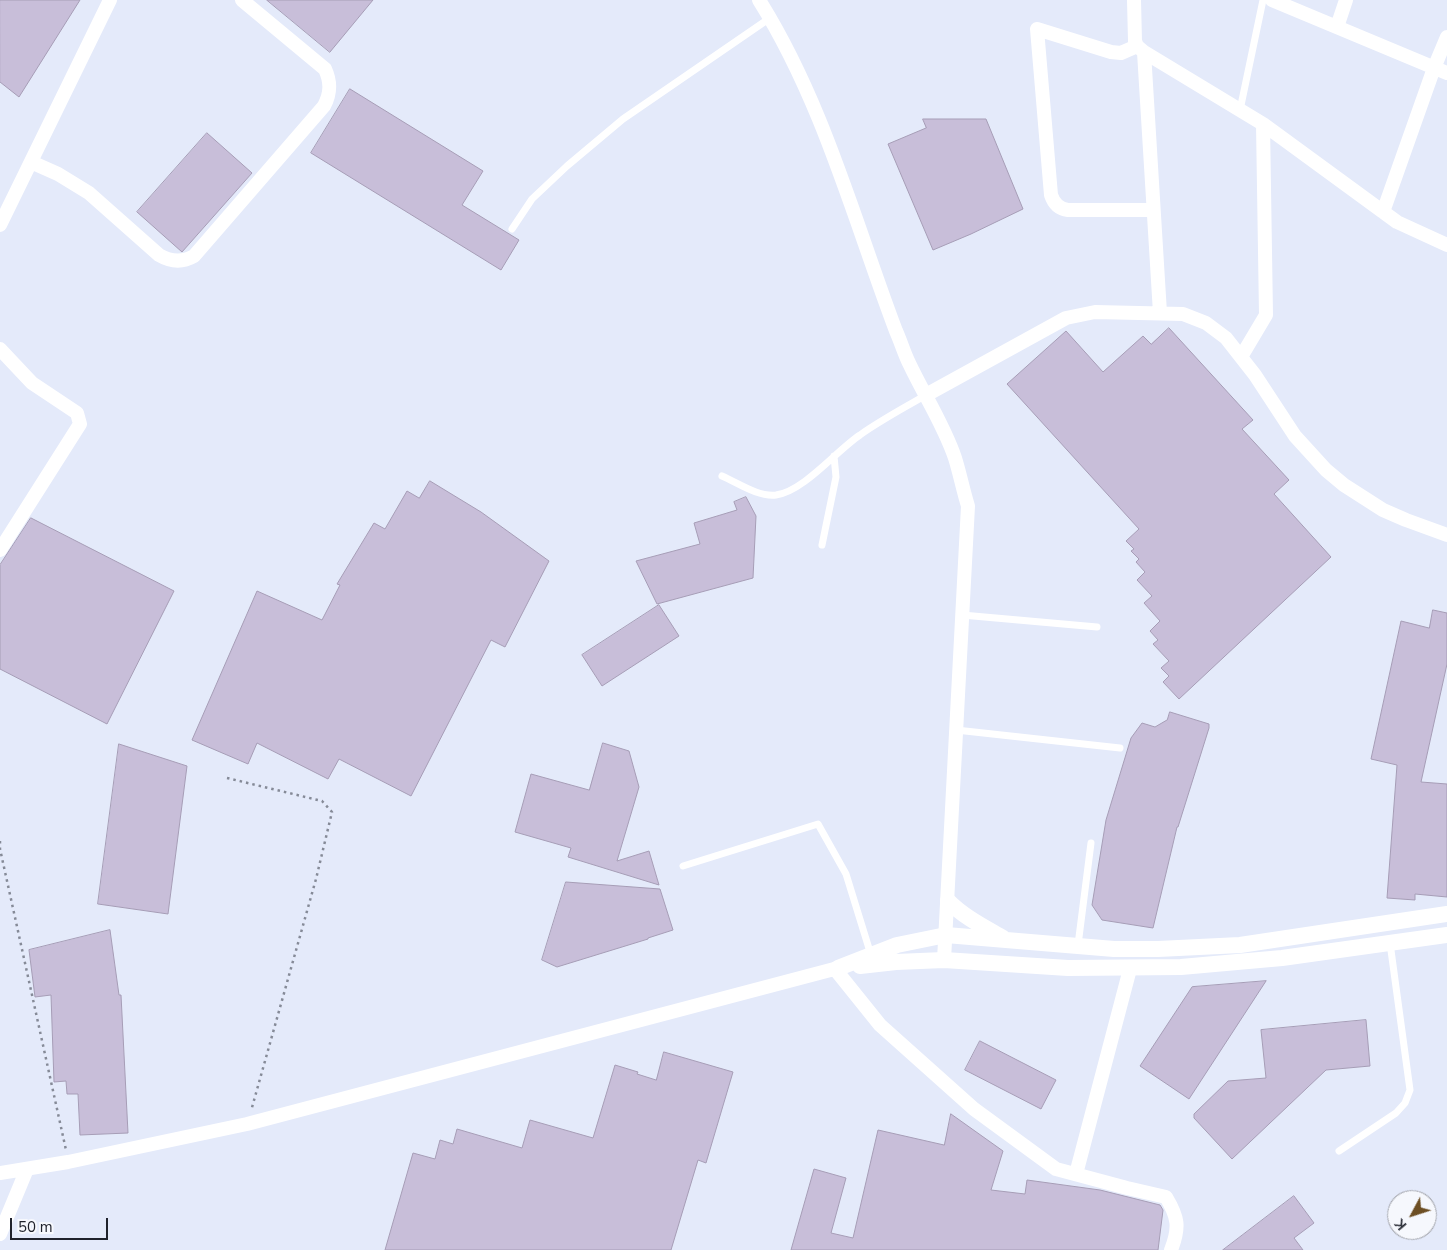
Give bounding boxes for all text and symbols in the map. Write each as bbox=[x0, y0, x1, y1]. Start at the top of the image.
north arrow bbox=[1387, 1190, 1437, 1240]
scale bar bbox=[12, 1208, 110, 1240]
text: K bbox=[1391, 1215, 1411, 1234]
text: 50 m bbox=[18, 1217, 53, 1237]

